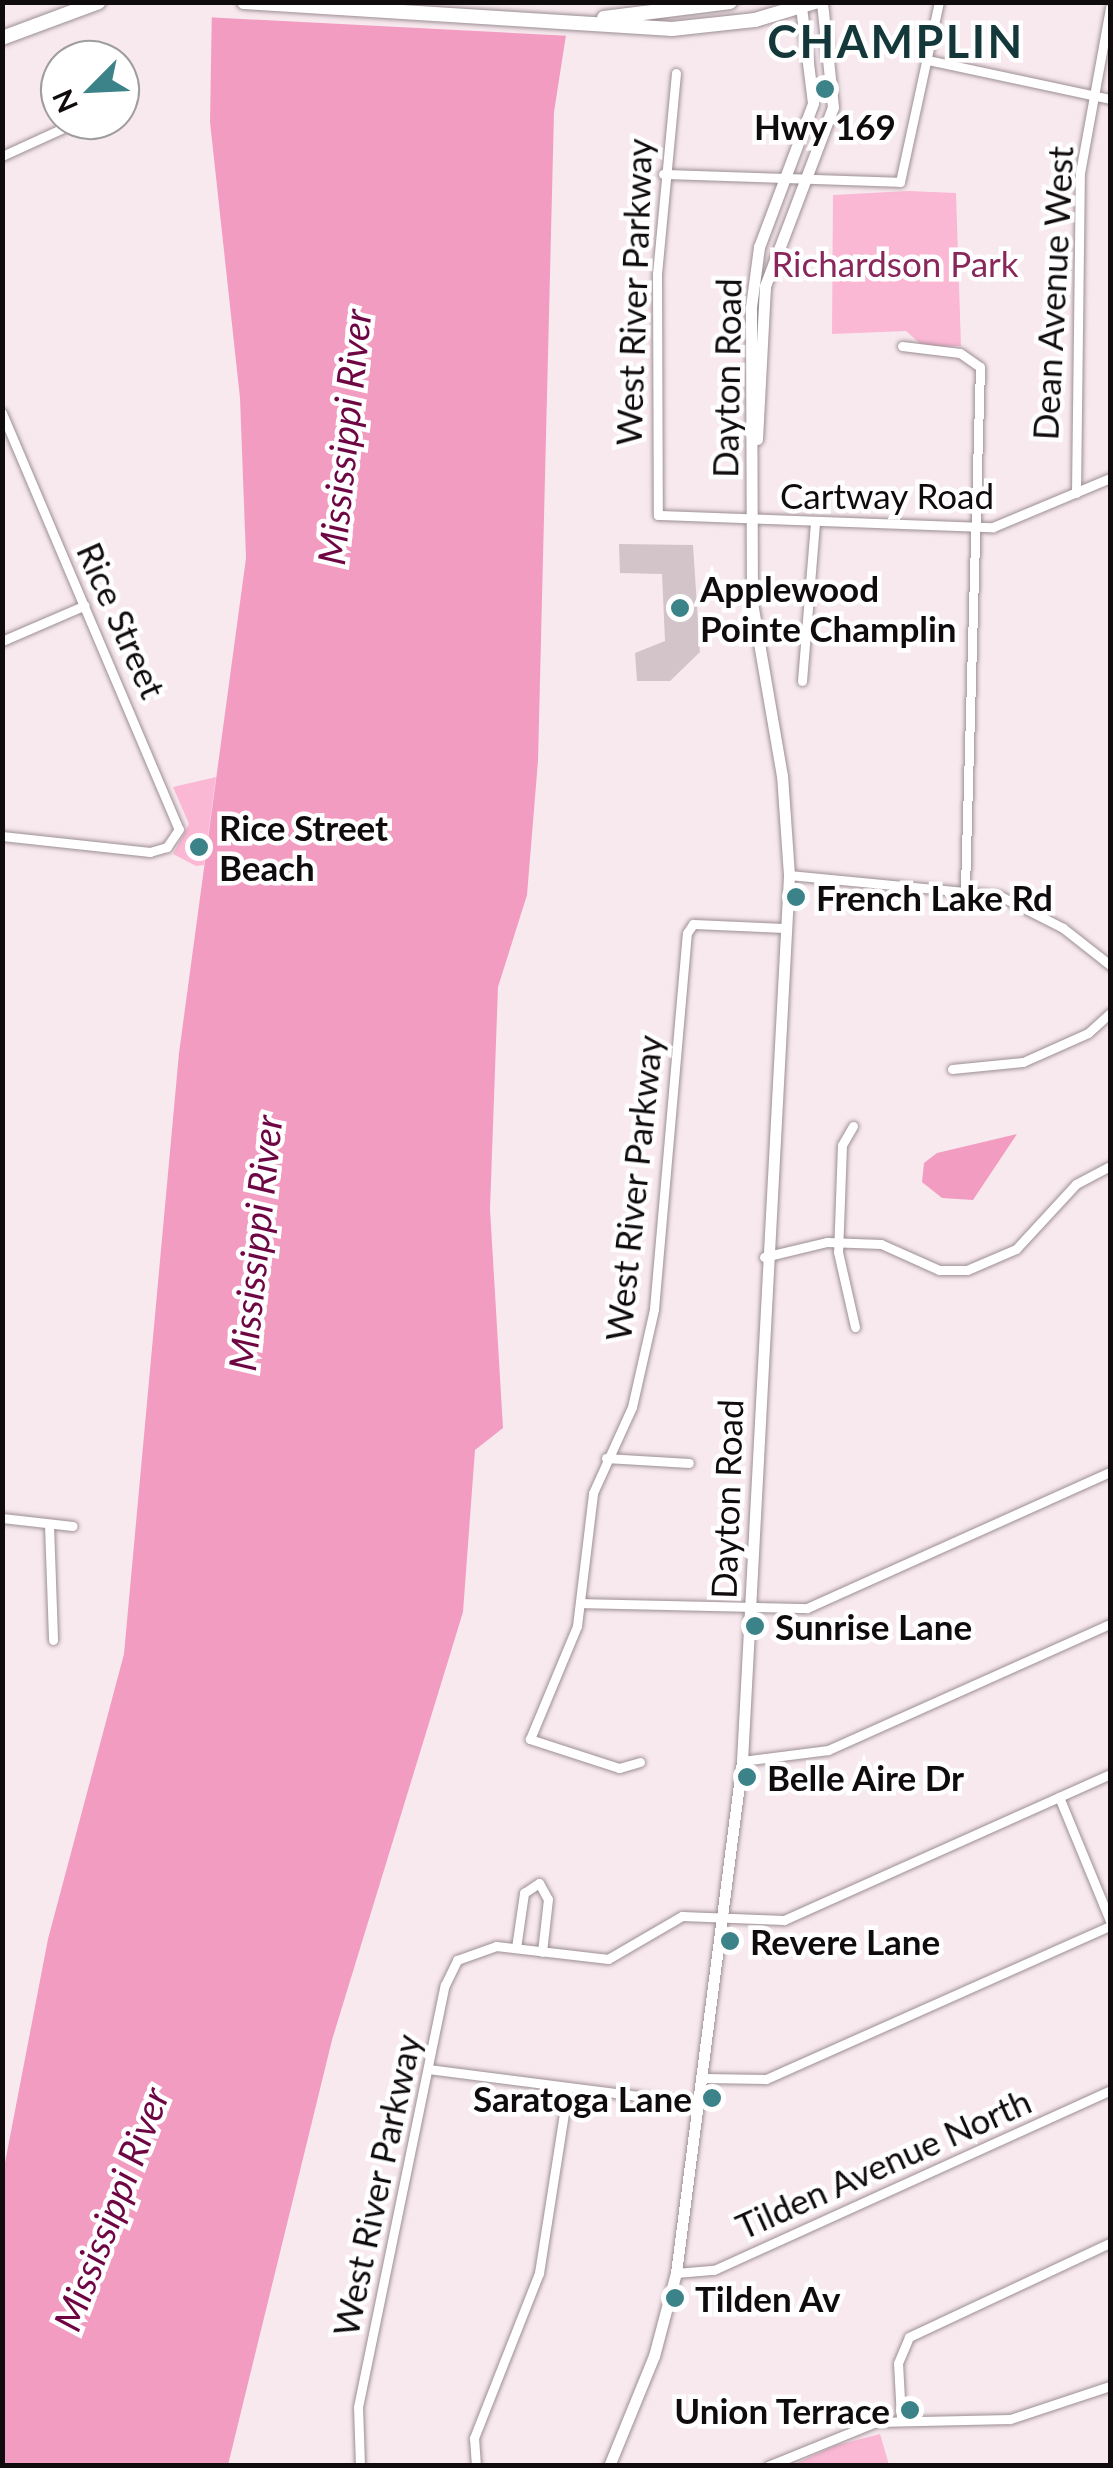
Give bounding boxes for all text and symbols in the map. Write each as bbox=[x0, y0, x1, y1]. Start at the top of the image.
district label: CHAMPLIN bbox=[767, 15, 1025, 69]
north arrow bbox=[40, 40, 140, 140]
marker: Hwy 169 bbox=[814, 78, 836, 100]
text: N bbox=[45, 85, 84, 118]
place label: Hwy 169 bbox=[754, 105, 896, 147]
street label: West River Parkway bbox=[607, 137, 659, 447]
street label: Dean Avenue West bbox=[1023, 144, 1081, 442]
park label: Richardson Park bbox=[771, 242, 1019, 284]
street label: Dayton Road bbox=[703, 278, 749, 478]
water label: Mississippi River bbox=[308, 307, 380, 567]
street label: Cartway Road bbox=[780, 474, 994, 516]
street label: Rice Street bbox=[69, 536, 175, 704]
place label: Applewood Pointe Champlin bbox=[700, 567, 957, 649]
marker: Applewood Pointe Champlin bbox=[669, 597, 691, 619]
place label: Rice Street Beach bbox=[219, 806, 388, 888]
marker: Rice Street Beach bbox=[188, 836, 210, 858]
place label: French Lake Rd bbox=[816, 876, 1053, 918]
marker: French Lake Rd bbox=[785, 886, 807, 908]
street label: West River Parkway bbox=[596, 1033, 670, 1343]
water label: Mississippi River bbox=[219, 1113, 291, 1373]
street label: Dayton Road bbox=[702, 1399, 750, 1599]
place label: Sunrise Lane bbox=[775, 1605, 972, 1647]
marker: Sunrise Lane bbox=[744, 1615, 766, 1637]
place label: Belle Aire Dr bbox=[767, 1756, 965, 1798]
marker: Belle Aire Dr bbox=[736, 1766, 758, 1788]
place label: Revere Lane bbox=[750, 1920, 940, 1962]
marker: Revere Lane bbox=[719, 1930, 741, 1952]
street label: West River Parkway bbox=[323, 2030, 429, 2340]
place label: Saratoga Lane bbox=[473, 2077, 692, 2119]
street label: Tilden Avenue North bbox=[729, 2079, 1037, 2247]
water label: Mississippi River bbox=[44, 2081, 178, 2337]
marker: Saratoga Lane bbox=[701, 2087, 723, 2109]
place label: Tilden Av bbox=[695, 2277, 842, 2319]
marker: Tilden Av bbox=[664, 2287, 686, 2309]
place label: Union Terrace bbox=[673, 2389, 890, 2431]
marker: Union Terrace bbox=[899, 2399, 921, 2421]

